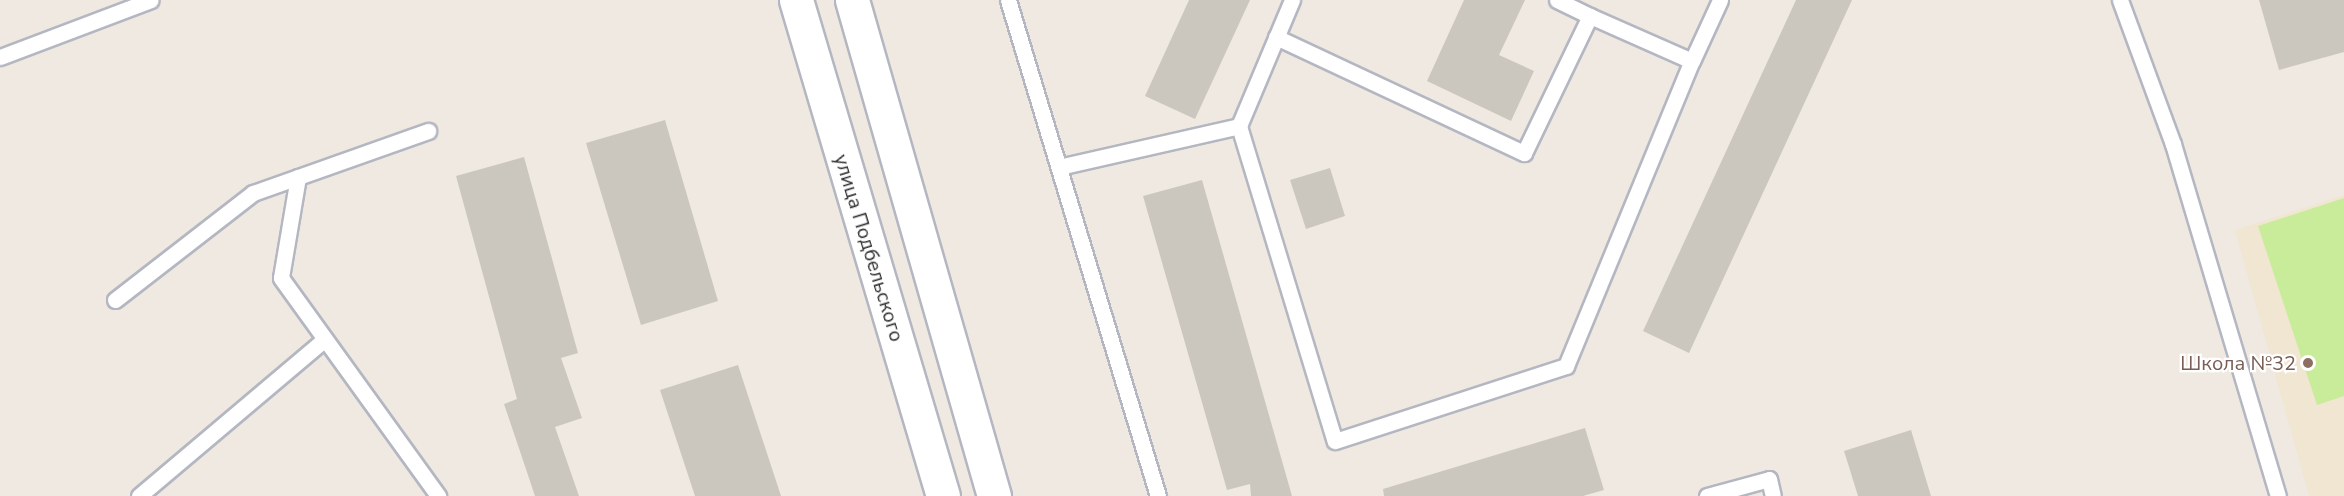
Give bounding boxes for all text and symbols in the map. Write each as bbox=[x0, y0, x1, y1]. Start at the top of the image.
street label: улица Подбельского bbox=[829, 151, 909, 345]
place label: Школа №32 bbox=[2180, 351, 2296, 375]
marker: Школа №32 bbox=[2301, 356, 2315, 370]

